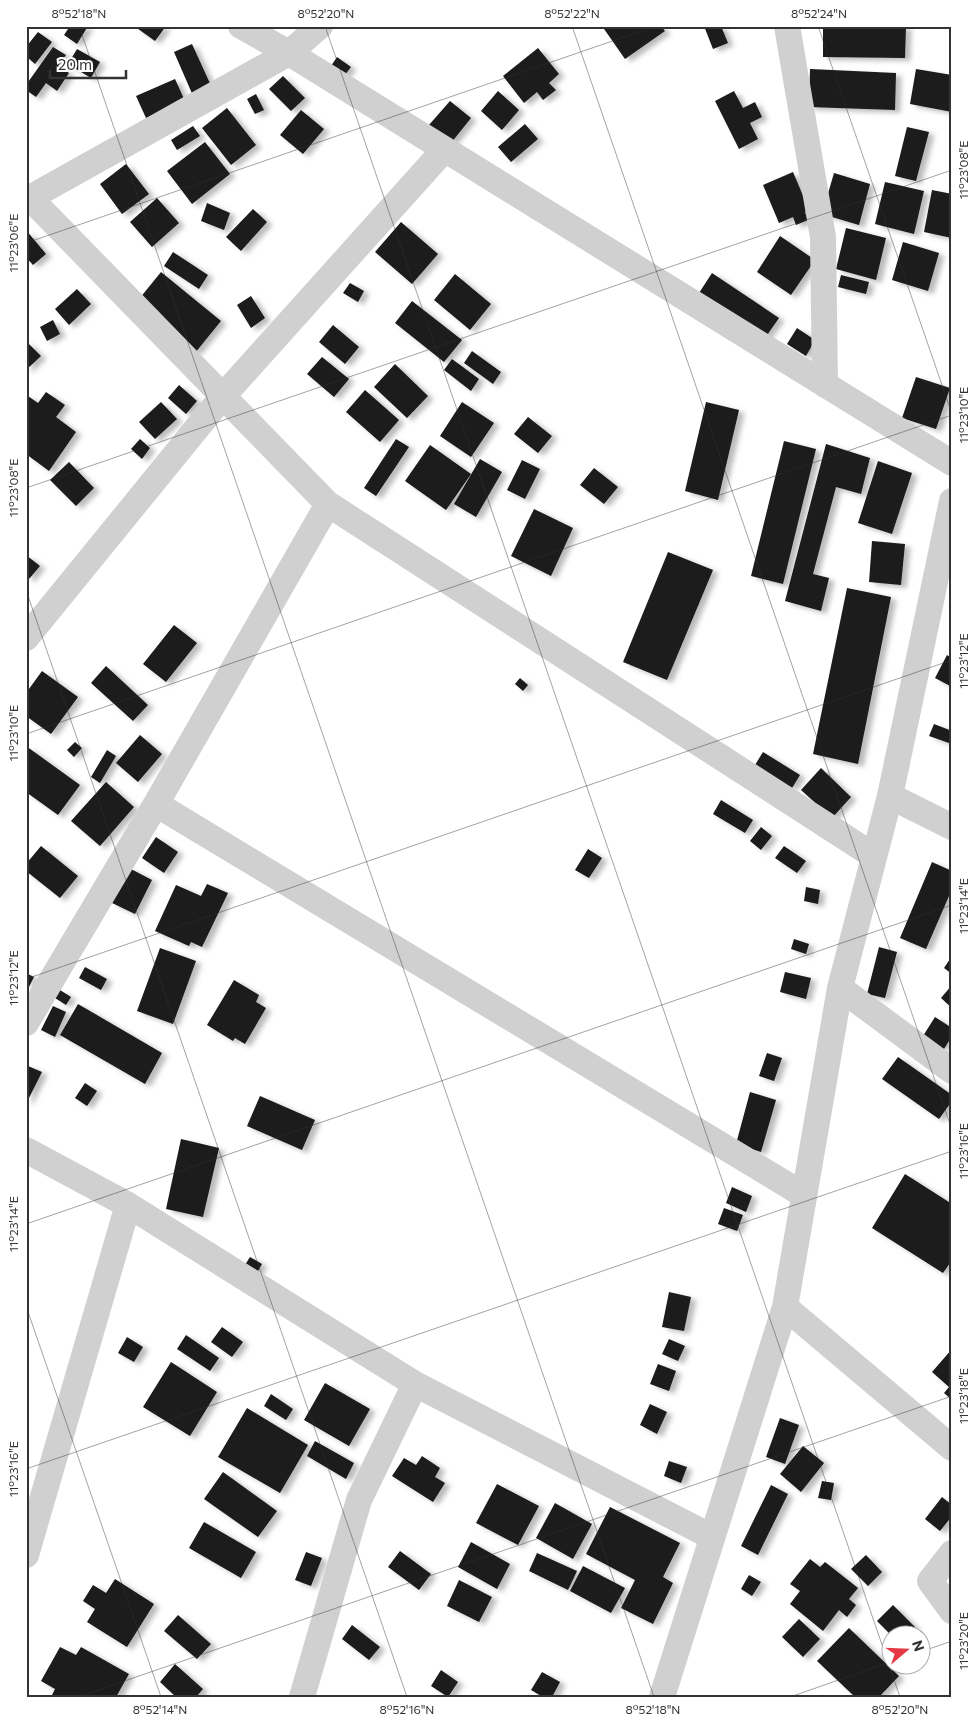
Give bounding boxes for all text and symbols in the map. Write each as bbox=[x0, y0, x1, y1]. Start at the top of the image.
text: 8°52'18"N bbox=[52, 6, 106, 20]
text: 8°52'20"N bbox=[298, 6, 354, 20]
text: 8°52'22"N bbox=[544, 6, 600, 20]
text: 8°52'24"N bbox=[791, 6, 847, 20]
scale bar bbox=[50, 48, 126, 80]
text: 20 m bbox=[58, 55, 92, 73]
text: 11°23'08"E bbox=[956, 141, 970, 199]
text: 11°23'06"E bbox=[6, 214, 20, 272]
text: 11°23'10"E bbox=[956, 387, 970, 443]
text: 11°23'08"E bbox=[6, 459, 20, 517]
text: 11°23'12"E bbox=[956, 633, 970, 689]
text: 11°23'10"E bbox=[6, 705, 20, 761]
text: 11°23'14"E bbox=[956, 878, 970, 934]
text: 11°23'12"E bbox=[6, 950, 20, 1006]
text: 11°23'16"E bbox=[956, 1123, 970, 1179]
text: 11°23'14"E bbox=[6, 1196, 20, 1252]
text: 11°23'18"E bbox=[956, 1368, 970, 1424]
text: 11°23'16"E bbox=[6, 1441, 20, 1497]
text: 11°23'20"E bbox=[956, 1612, 970, 1670]
north arrow bbox=[880, 1626, 930, 1676]
text: N bbox=[909, 1638, 929, 1653]
text: 8°52'14"N bbox=[133, 1702, 187, 1716]
text: 8°52'16"N bbox=[380, 1702, 434, 1716]
text: 8°52'18"N bbox=[626, 1702, 680, 1716]
text: 8°52'20"N bbox=[872, 1702, 928, 1716]

